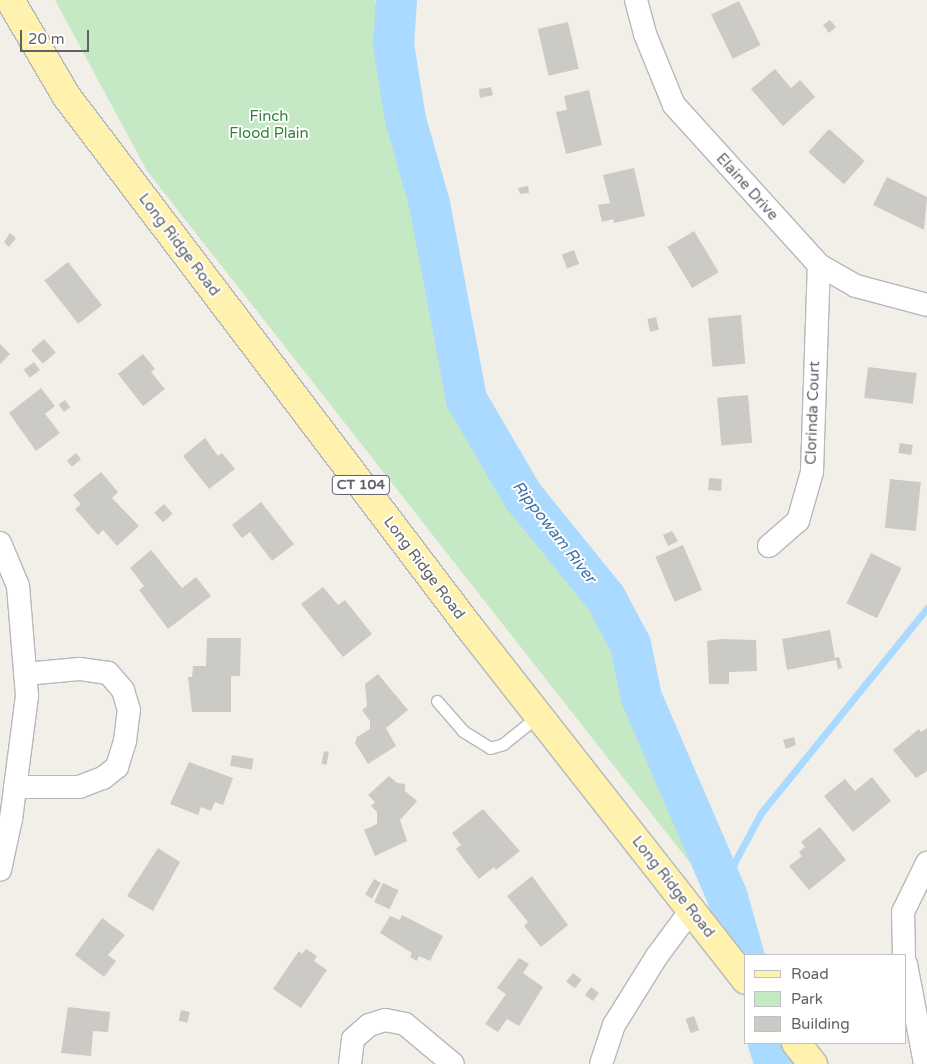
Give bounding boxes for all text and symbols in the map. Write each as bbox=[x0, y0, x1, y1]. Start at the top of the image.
scale bar bbox=[22, 20, 91, 52]
text: 20 m bbox=[28, 30, 65, 48]
park label: Finch Flood Plain bbox=[229, 107, 309, 142]
street label: Elaine Drive bbox=[712, 150, 782, 224]
street label: Long Ridge Road bbox=[135, 190, 223, 300]
street label: Clorinda Court bbox=[802, 361, 824, 465]
road number: CT 104 bbox=[331, 474, 391, 496]
water label: Rippowam River bbox=[508, 477, 600, 587]
street label: Long Ridge Road bbox=[380, 513, 468, 623]
street label: Long Ridge Road bbox=[628, 833, 718, 941]
legend bbox=[744, 954, 907, 1044]
text: Road bbox=[791, 965, 829, 983]
text: Park bbox=[791, 990, 823, 1008]
text: Building bbox=[791, 1015, 850, 1033]

